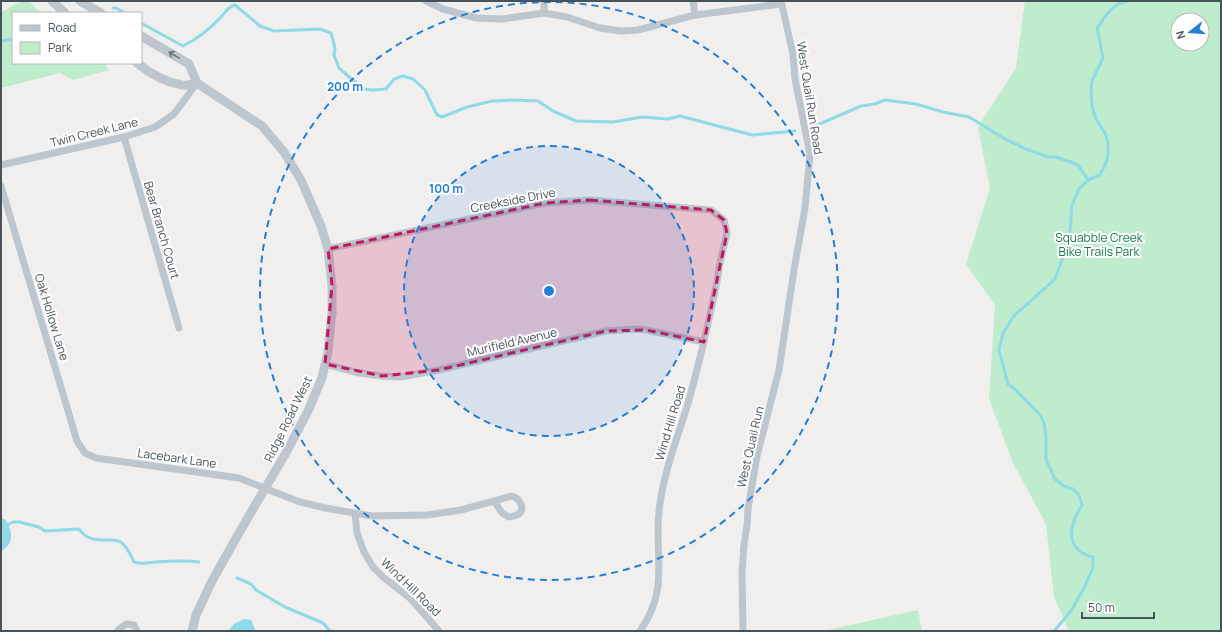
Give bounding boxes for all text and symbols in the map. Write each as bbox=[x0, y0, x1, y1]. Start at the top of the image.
legend bbox=[12, 12, 142, 64]
north arrow bbox=[1170, 12, 1210, 52]
text: Road bbox=[48, 19, 76, 36]
text: N bbox=[1172, 29, 1188, 41]
text: Park bbox=[48, 39, 73, 56]
street label: West Quail Run Road bbox=[793, 40, 827, 156]
one-way arrow bbox=[168, 51, 180, 59]
text: 200 m bbox=[327, 78, 363, 95]
street label: Twin Creek Lane bbox=[48, 113, 140, 151]
street label: Bear Branch Court bbox=[140, 179, 184, 281]
text: 100 m bbox=[429, 180, 463, 197]
street label: Creekside Drive bbox=[469, 183, 557, 217]
park label: Squabble Creek Bike Trails Park bbox=[1055, 229, 1144, 260]
street label: Oak Hollow Lane bbox=[31, 271, 73, 363]
centre of rings bbox=[542, 284, 556, 298]
street label: Murifield Avenue bbox=[465, 323, 559, 361]
street label: Ridge Road West bbox=[260, 373, 316, 465]
street label: Wind Hill Road bbox=[650, 383, 690, 463]
street label: West Quail Run bbox=[732, 404, 768, 490]
street label: Lacebark Lane bbox=[136, 444, 218, 472]
street label: Wind Hill Road bbox=[377, 554, 445, 620]
scale bar bbox=[1082, 594, 1154, 620]
text: 50 m bbox=[1088, 599, 1115, 616]

